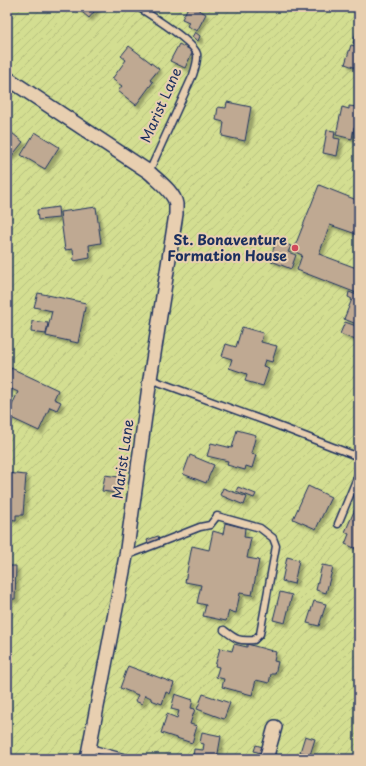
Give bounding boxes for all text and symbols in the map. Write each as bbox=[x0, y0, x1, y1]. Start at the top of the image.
street label: Marist Lane bbox=[135, 64, 187, 146]
place label: St. Bonaventure Formation House bbox=[167, 229, 287, 266]
marker: St. Bonaventure Formation House bbox=[290, 243, 300, 253]
street label: Marist Lane bbox=[107, 417, 139, 500]

